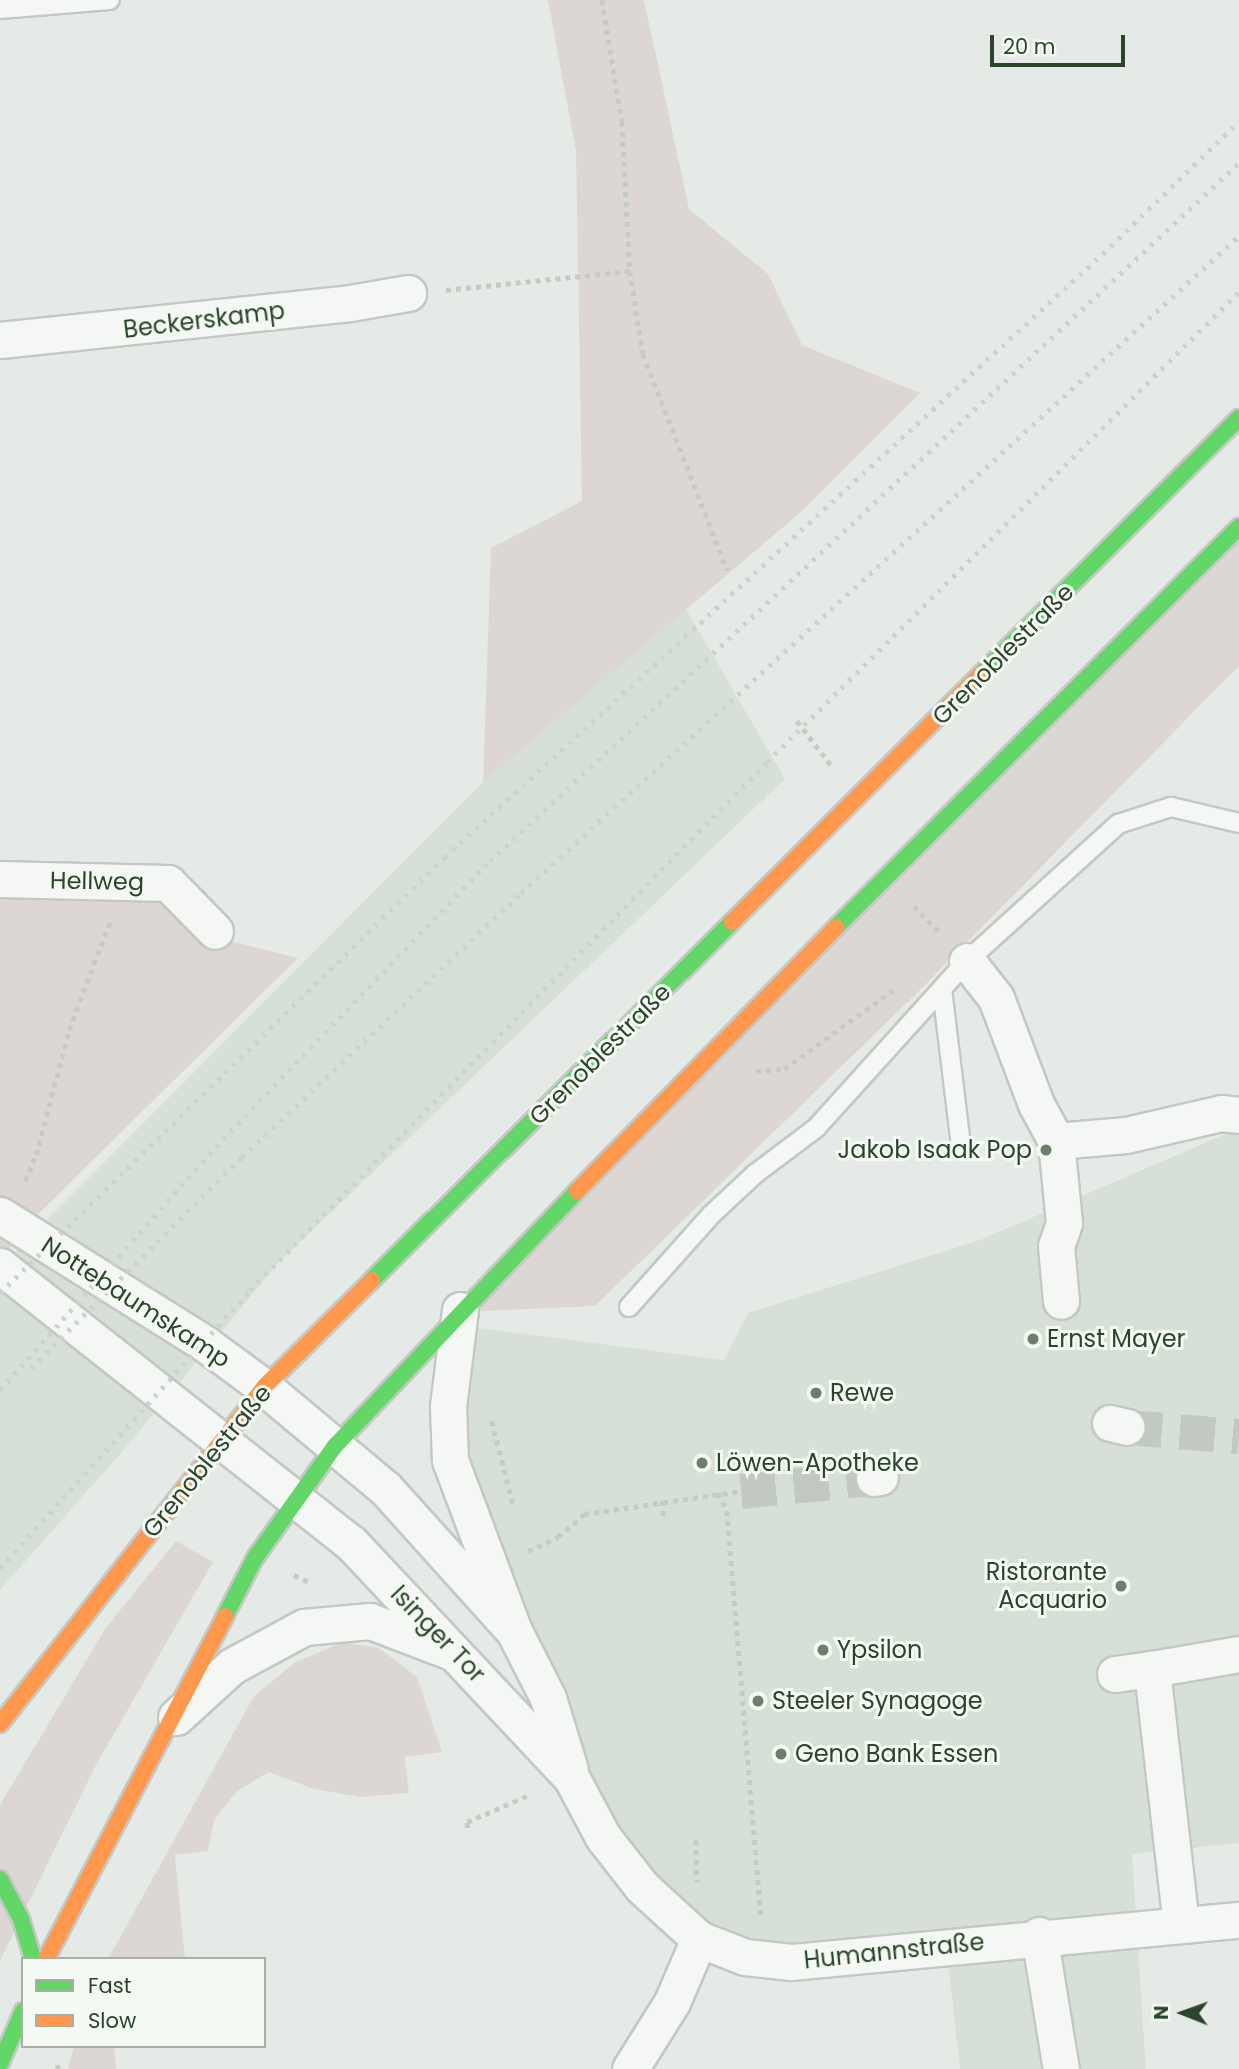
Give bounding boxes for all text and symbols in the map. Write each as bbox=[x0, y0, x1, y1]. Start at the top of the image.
scale bar bbox=[994, 21, 1129, 65]
text: 20 m bbox=[1003, 32, 1056, 61]
street label: Beckerskamp bbox=[122, 296, 286, 344]
street label: Grenoblestraße bbox=[926, 577, 1080, 731]
street label: Hellweg bbox=[50, 866, 144, 896]
street label: Grenoblestraße bbox=[523, 977, 677, 1131]
place label: Jakob Isaak Pop bbox=[838, 1136, 1032, 1164]
marker: Jakob Isaak Pop bbox=[1038, 1142, 1054, 1158]
street label: Nottebaumskamp bbox=[36, 1230, 236, 1374]
place label: Ernst Mayer bbox=[1047, 1325, 1186, 1353]
marker: Ernst Mayer bbox=[1025, 1331, 1041, 1347]
street label: Grenoblestraße bbox=[137, 1379, 277, 1543]
place label: Rewe bbox=[830, 1379, 894, 1407]
marker: Rewe bbox=[808, 1385, 824, 1401]
place label: Löwen-Apotheke bbox=[716, 1449, 919, 1477]
marker: Löwen-Apotheke bbox=[694, 1455, 710, 1471]
place label: Ristorante Acquario bbox=[986, 1558, 1107, 1614]
marker: Ristorante Acquario bbox=[1113, 1578, 1129, 1594]
street label: Isinger Tor bbox=[385, 1580, 491, 1688]
place label: Ypsilon bbox=[837, 1636, 922, 1664]
marker: Ypsilon bbox=[815, 1642, 831, 1658]
place label: Steeler Synagoge bbox=[772, 1687, 983, 1715]
marker: Steeler Synagoge bbox=[750, 1693, 766, 1709]
place label: Geno Bank Essen bbox=[795, 1740, 998, 1768]
marker: Geno Bank Essen bbox=[773, 1746, 789, 1762]
street label: Humannstraße bbox=[802, 1927, 986, 1975]
legend bbox=[21, 1957, 266, 2048]
text: Fast bbox=[88, 1971, 131, 2000]
north arrow bbox=[1148, 1978, 1218, 2048]
text: N bbox=[1148, 2005, 1175, 2020]
text: Slow bbox=[88, 2006, 136, 2035]

